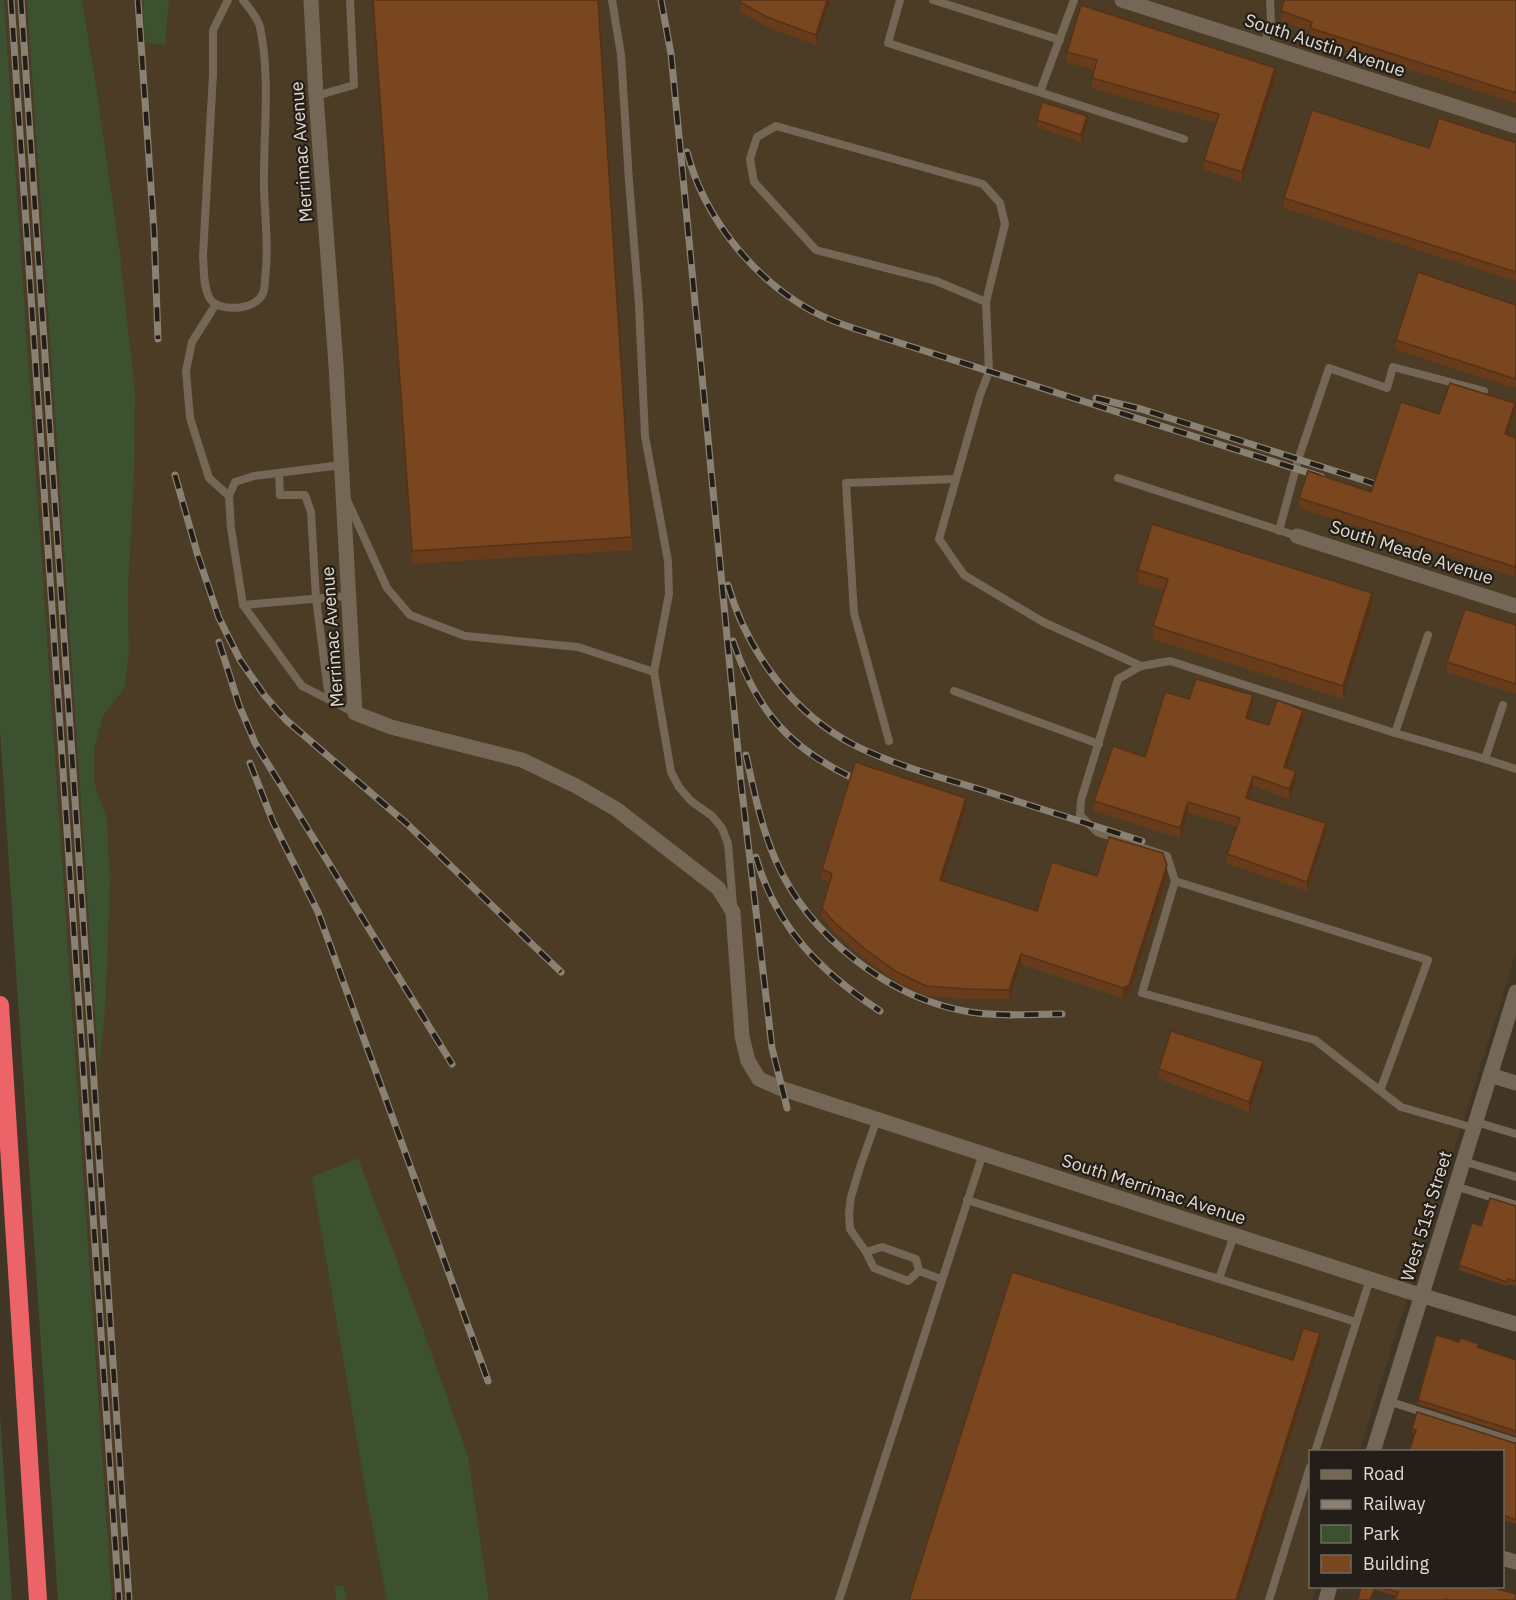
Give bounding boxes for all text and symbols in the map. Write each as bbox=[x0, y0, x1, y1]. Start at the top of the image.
street label: South Austin Avenue bbox=[1242, 8, 1408, 82]
street label: Merrimac Avenue bbox=[285, 81, 317, 223]
street label: South Meade Avenue bbox=[1327, 515, 1497, 589]
street label: Merrimac Avenue bbox=[316, 566, 348, 708]
street label: South Merrimac Avenue bbox=[1059, 1148, 1249, 1230]
street label: West 51st Street bbox=[1395, 1148, 1457, 1284]
legend bbox=[1309, 1450, 1504, 1588]
text: Road bbox=[1363, 1462, 1404, 1485]
text: Railway bbox=[1363, 1492, 1425, 1515]
text: Park bbox=[1363, 1522, 1400, 1545]
text: Building bbox=[1363, 1552, 1430, 1575]

